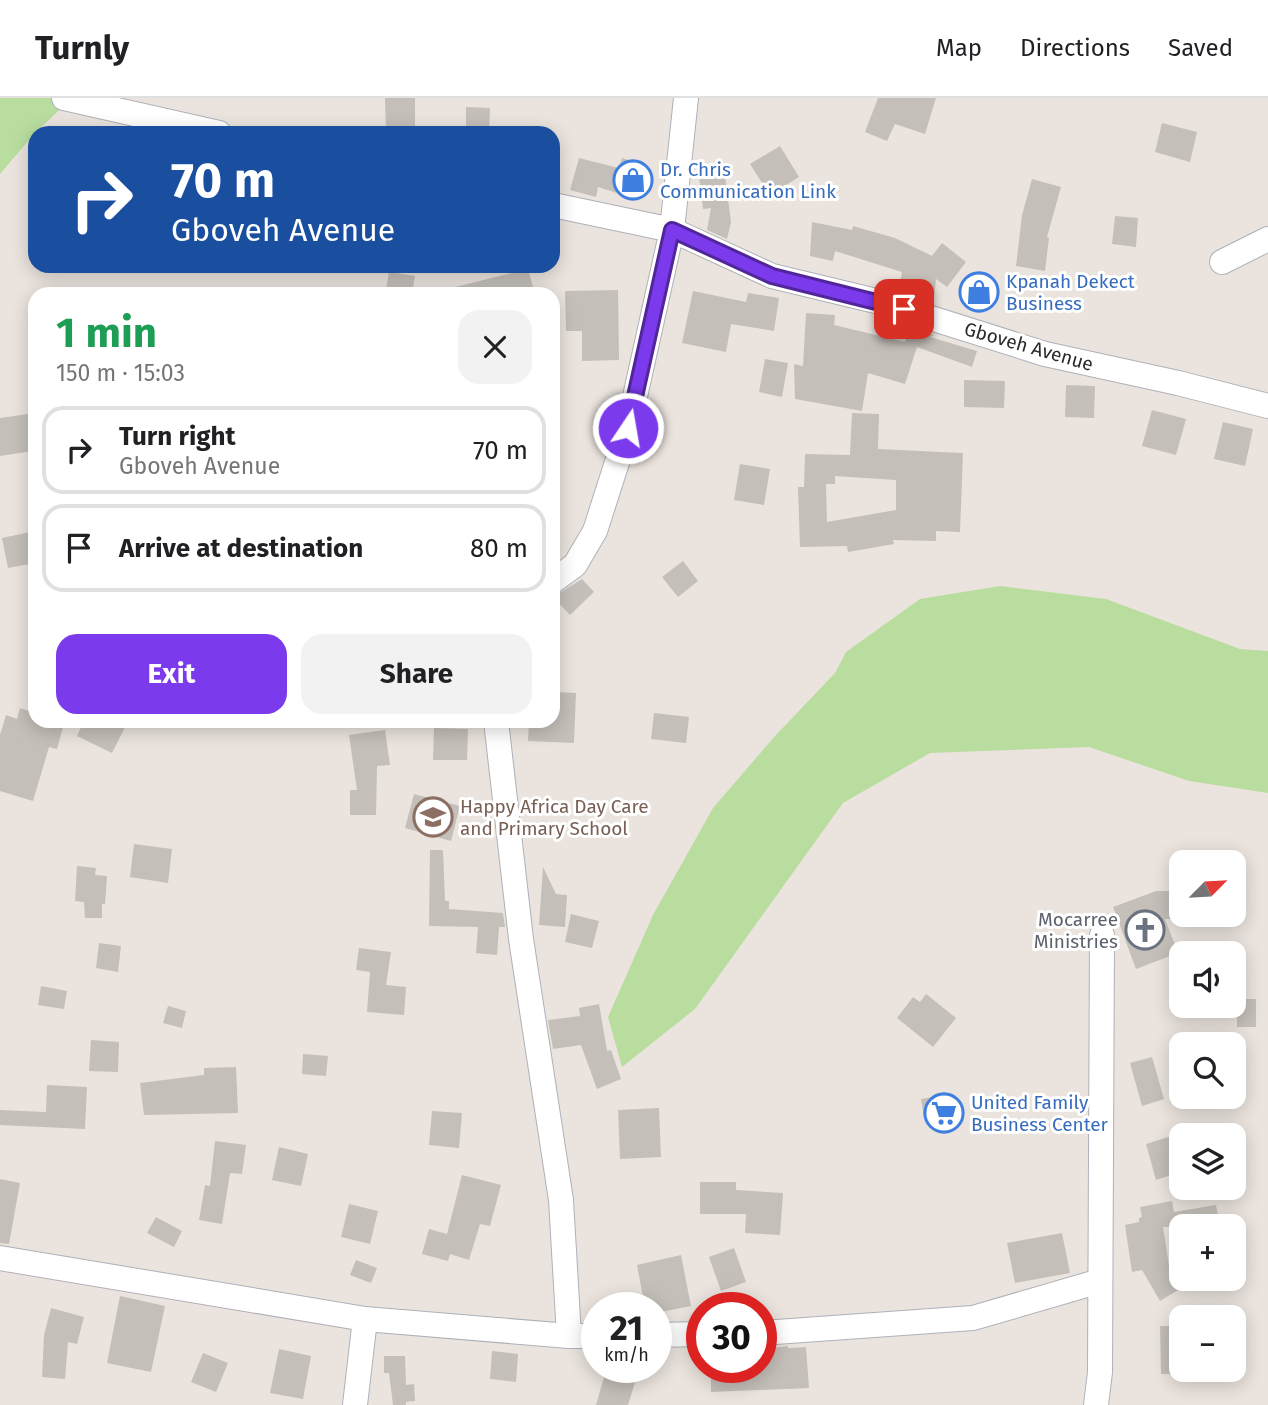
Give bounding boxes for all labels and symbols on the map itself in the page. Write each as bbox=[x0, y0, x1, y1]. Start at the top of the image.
place label: Dr. Chris Communication Link bbox=[660, 158, 836, 203]
shop icon: Dr. Chris Communication Link bbox=[612, 159, 654, 201]
place label: Kpanah Dekect Business bbox=[1006, 270, 1135, 315]
shop icon: Kpanah Dekect Business bbox=[958, 271, 1000, 313]
pin bbox=[874, 279, 934, 339]
street label: Gboveh Avenue bbox=[962, 317, 1096, 376]
position arrow bbox=[591, 391, 665, 465]
place label: Happy Africa Day Care and Primary School bbox=[460, 795, 649, 840]
school or university icon: Happy Africa Day Care and Primary School bbox=[412, 796, 454, 838]
north arrow bbox=[1169, 850, 1246, 928]
place label: Mocarree Ministries bbox=[1034, 908, 1118, 953]
church icon: Mocarree Ministries bbox=[1124, 909, 1166, 951]
place label: United Family Business Center bbox=[971, 1091, 1109, 1136]
supermarket icon: United Family Business Center bbox=[923, 1092, 965, 1134]
speed limit sign: 30 bbox=[686, 1292, 777, 1383]

